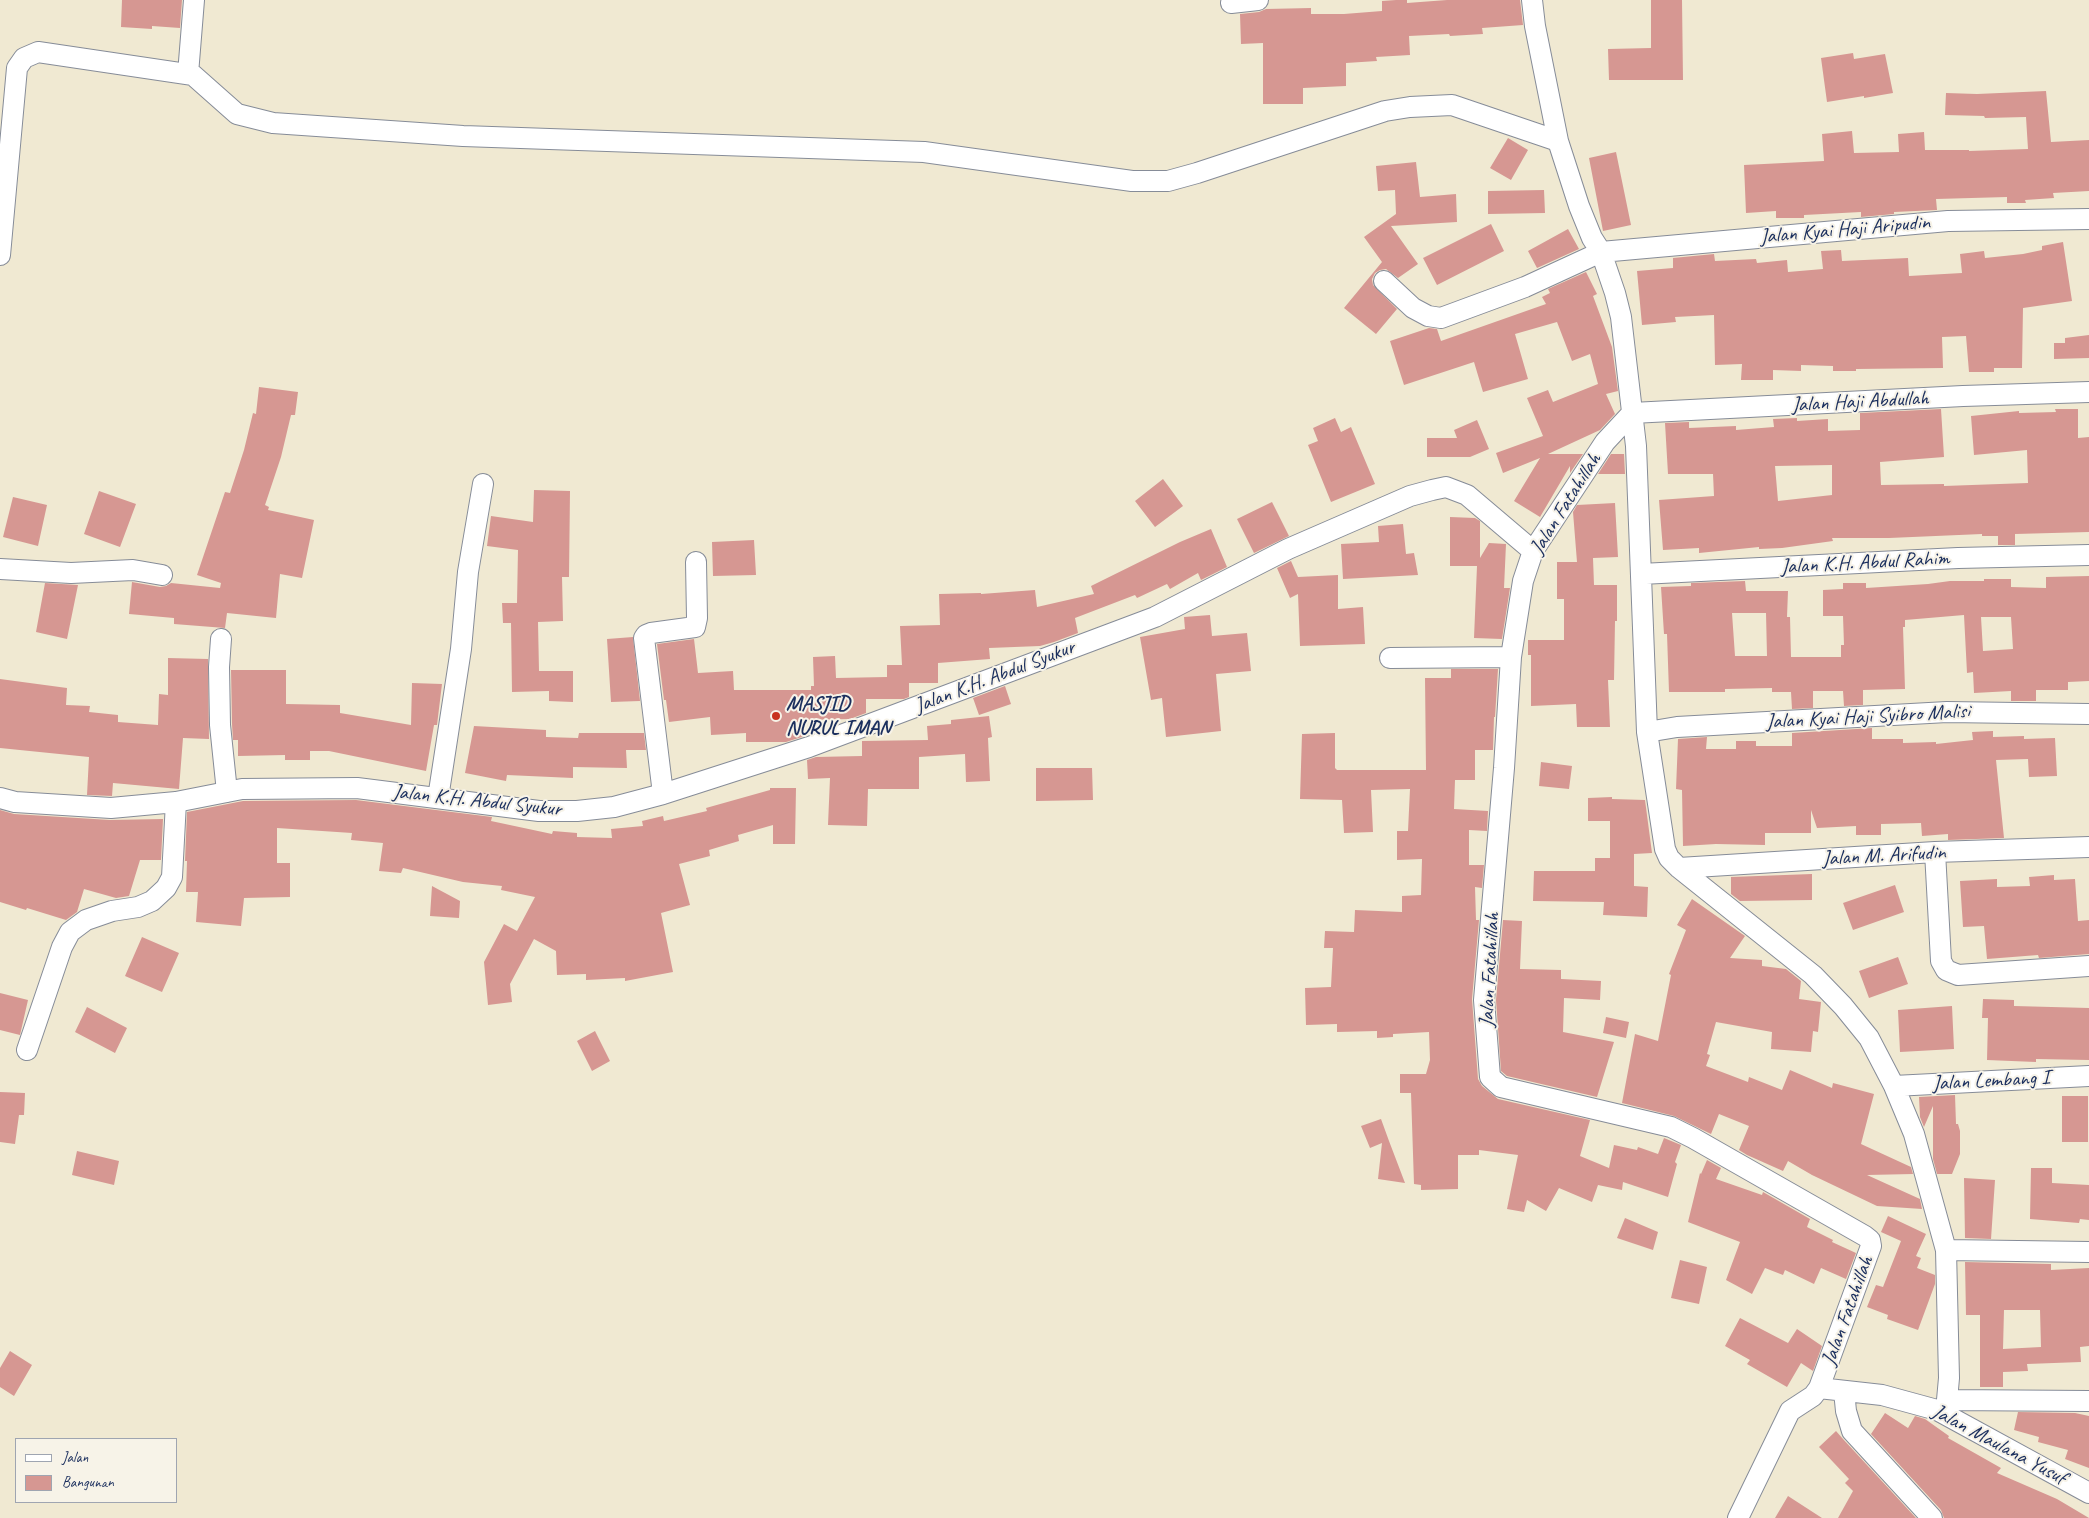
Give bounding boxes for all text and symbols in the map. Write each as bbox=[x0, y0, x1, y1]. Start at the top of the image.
street label: Jalan Kyai Haji Aripudin bbox=[1759, 210, 1931, 250]
street label: Jalan Haji Abdullah bbox=[1791, 386, 1929, 418]
street label: Jalan Fatahillah bbox=[1525, 449, 1607, 559]
street label: Jalan K.H. Abdul Rahim bbox=[1780, 546, 1950, 580]
street label: Jalan K.H. Abdul Syukur bbox=[911, 635, 1079, 719]
place label: MASJID NURUL IMAN bbox=[786, 691, 891, 741]
street label: Jalan Kyai Haji Syibro Malisi bbox=[1765, 699, 1971, 735]
marker: MASJID NURUL IMAN bbox=[770, 710, 782, 722]
street label: Jalan K.H. Abdul Syukur bbox=[391, 780, 563, 822]
street label: Jalan M. Arifudin bbox=[1822, 840, 1946, 872]
street label: Jalan Fatahillah bbox=[1474, 912, 1506, 1028]
street label: Jalan Lembang I bbox=[1932, 1065, 2050, 1097]
street label: Jalan Fatahillah bbox=[1817, 1253, 1879, 1369]
street label: Jalan Maulana Yusuf bbox=[1928, 1399, 2070, 1491]
legend bbox=[15, 1438, 178, 1503]
text: Jalan bbox=[62, 1448, 88, 1467]
text: Bangunan bbox=[62, 1473, 114, 1492]

